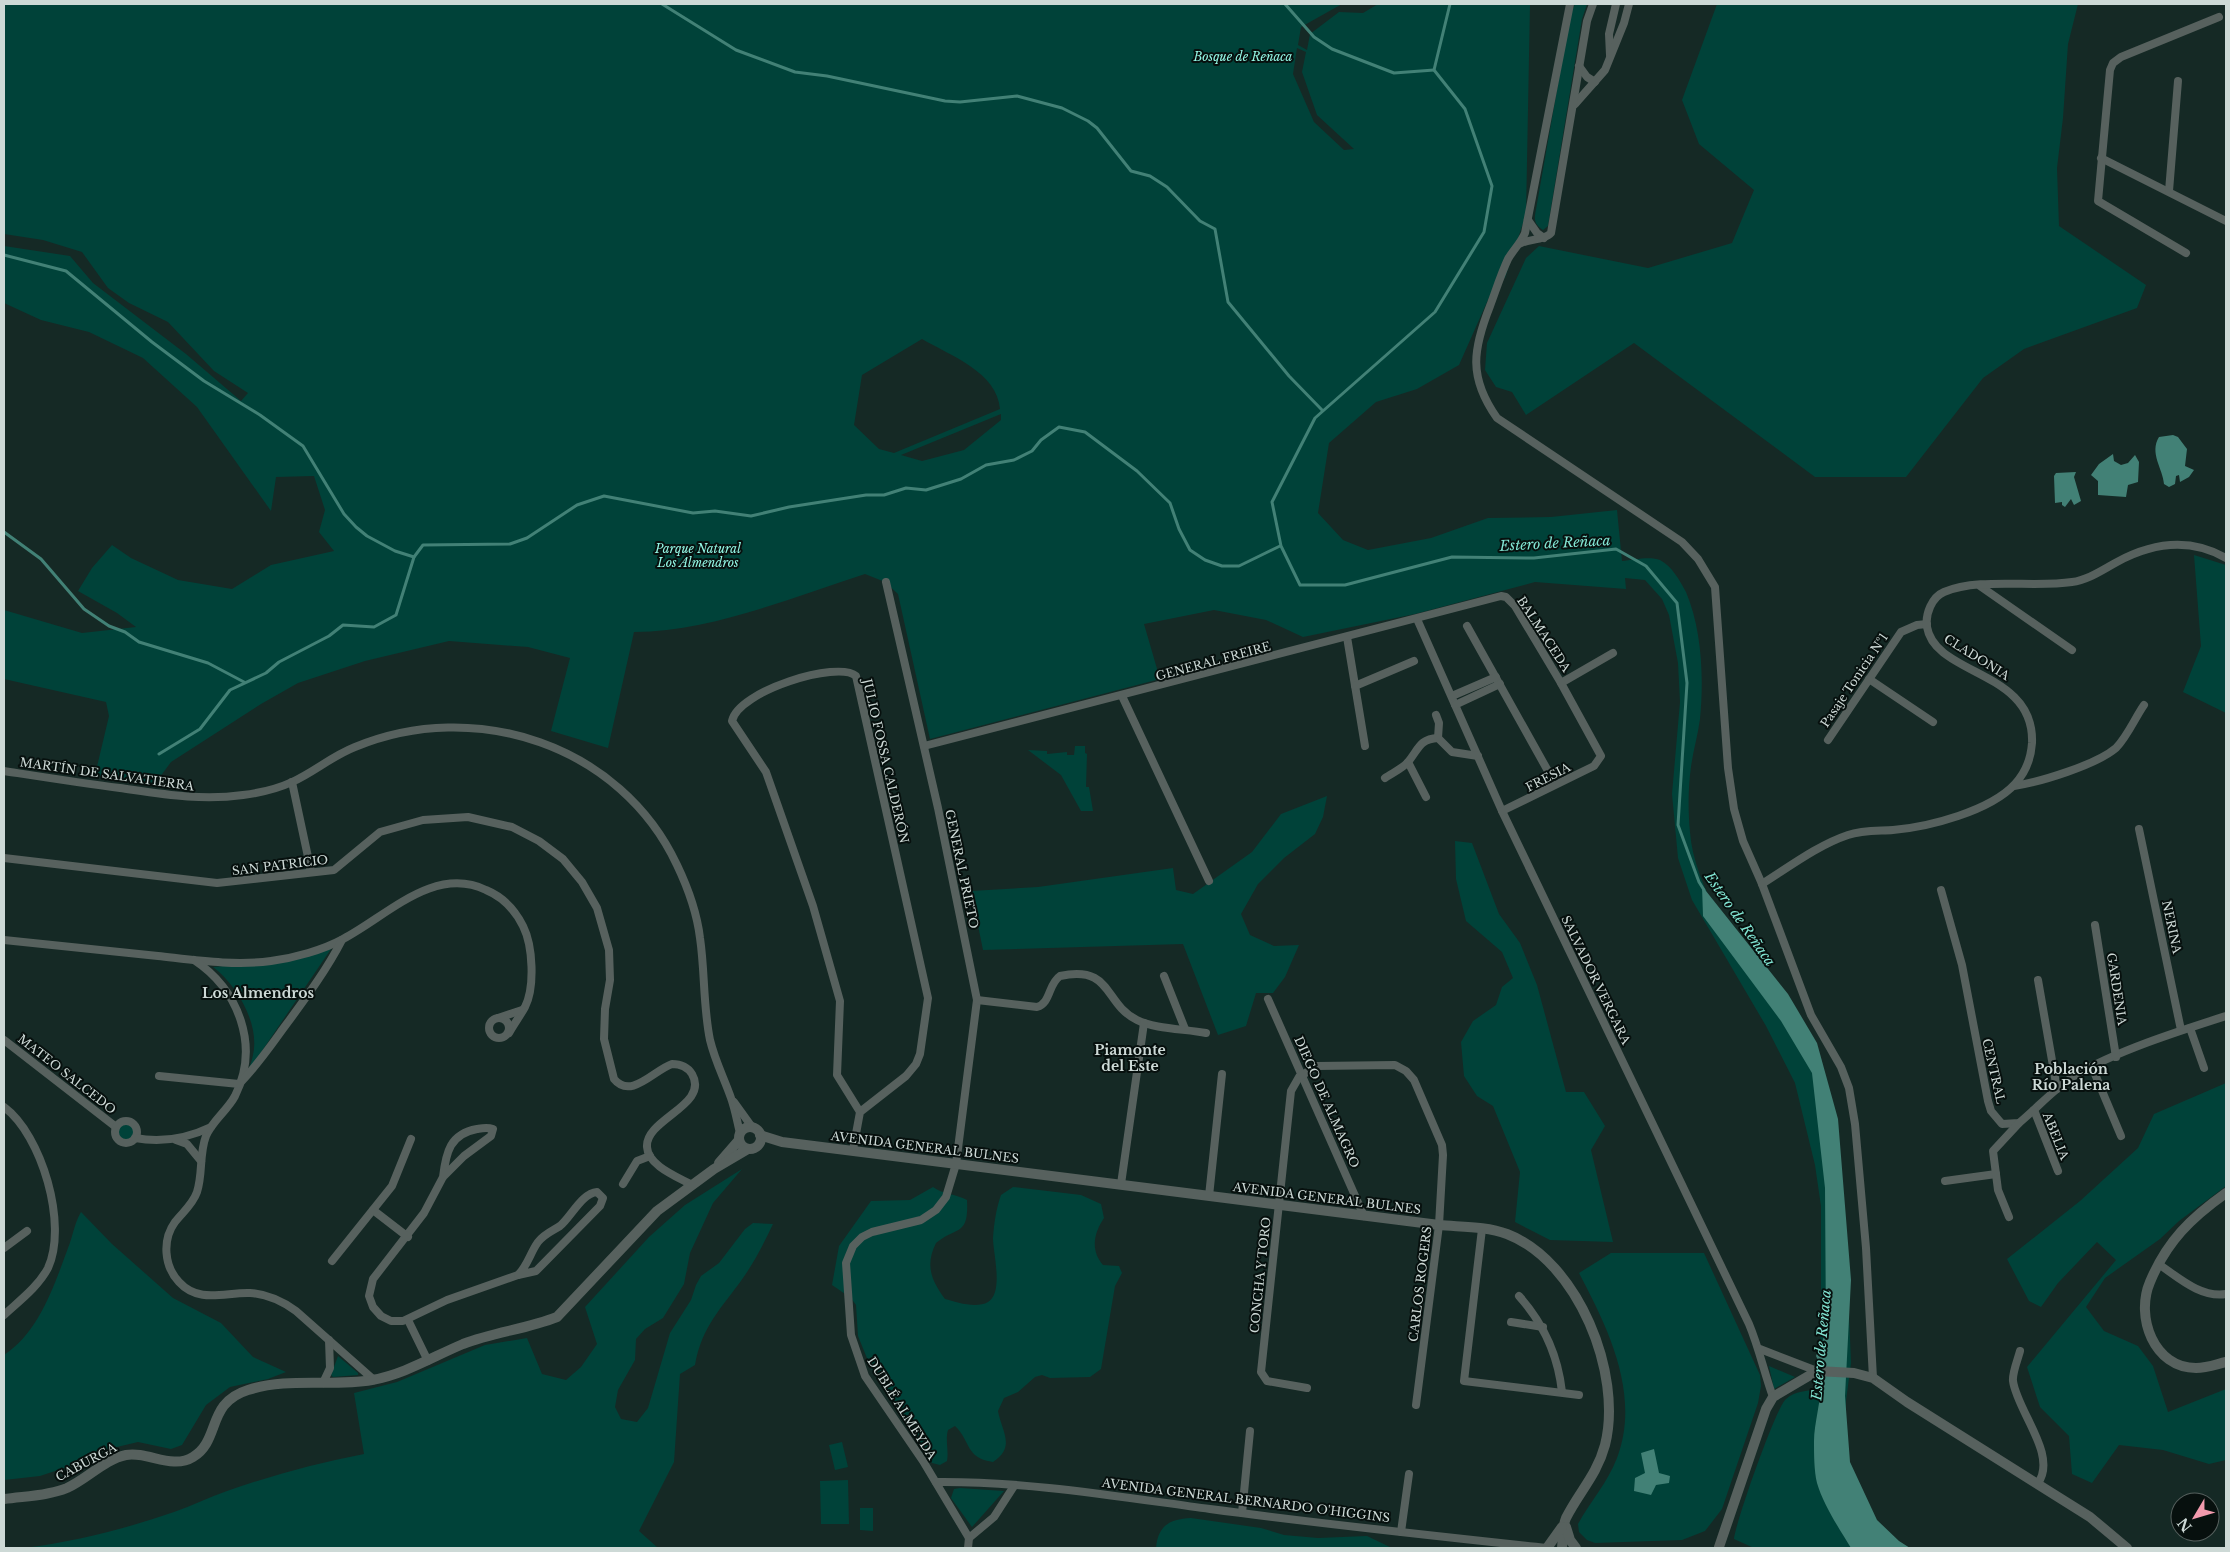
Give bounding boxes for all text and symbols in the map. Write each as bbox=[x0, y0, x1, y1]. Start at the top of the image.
park label: Bosque de Reñaca bbox=[1193, 49, 1293, 64]
water label: Estero de Reñaca bbox=[1498, 531, 1611, 555]
park label: Parque Natural Los Almendros bbox=[654, 541, 741, 570]
street label: BALMACEDA bbox=[1514, 593, 1574, 675]
street label: Pasaje Tonicia Nº1 bbox=[1817, 630, 1891, 730]
street label: CLADONIA bbox=[1941, 631, 2013, 683]
street label: GENERAL FREIRE bbox=[1154, 638, 1272, 684]
street label: JULIO FOSSA CALDERÓN bbox=[859, 675, 913, 845]
street label: MARTÍN DE SALVATIERRA bbox=[19, 753, 196, 794]
street label: FRESIA bbox=[1523, 759, 1574, 795]
street label: GENERAL PRIETO bbox=[942, 808, 982, 930]
street label: SAN PATRICIO bbox=[231, 852, 329, 878]
water label: Estero de Reñaca bbox=[1700, 868, 1779, 970]
street label: NERINA bbox=[2159, 899, 2185, 956]
street label: SALVADOR VERGARA bbox=[1558, 913, 1634, 1048]
street label: GARDENIA bbox=[2104, 952, 2130, 1027]
district label: Los Almendros bbox=[202, 984, 314, 1002]
street label: MATEO SALCEDO bbox=[15, 1031, 119, 1117]
street label: DIEGO DE ALMAGRO bbox=[1291, 1034, 1363, 1170]
street label: CENTRAL bbox=[1979, 1037, 2009, 1105]
district label: Piamonte del Este bbox=[1094, 1041, 1166, 1075]
district label: Población Río Palena bbox=[2032, 1060, 2110, 1094]
street label: ABELIA bbox=[2039, 1109, 2073, 1163]
street label: AVENIDA GENERAL BULNES bbox=[829, 1128, 1020, 1166]
street label: AVENIDA GENERAL BULNES bbox=[1231, 1179, 1422, 1217]
street label: CONCHA Y TORO bbox=[1246, 1216, 1274, 1334]
street label: CARLOS ROGERS bbox=[1405, 1225, 1435, 1343]
water label: Estero de Reñaca bbox=[1807, 1289, 1835, 1402]
street label: DUBLÉ ALMEYDA bbox=[864, 1353, 941, 1463]
street label: CABURGA bbox=[53, 1439, 120, 1484]
street label: AVENIDA GENERAL BERNARDO O'HIGGINS bbox=[1100, 1475, 1391, 1525]
north arrow bbox=[2170, 1492, 2220, 1542]
text: N bbox=[2174, 1514, 2196, 1536]

